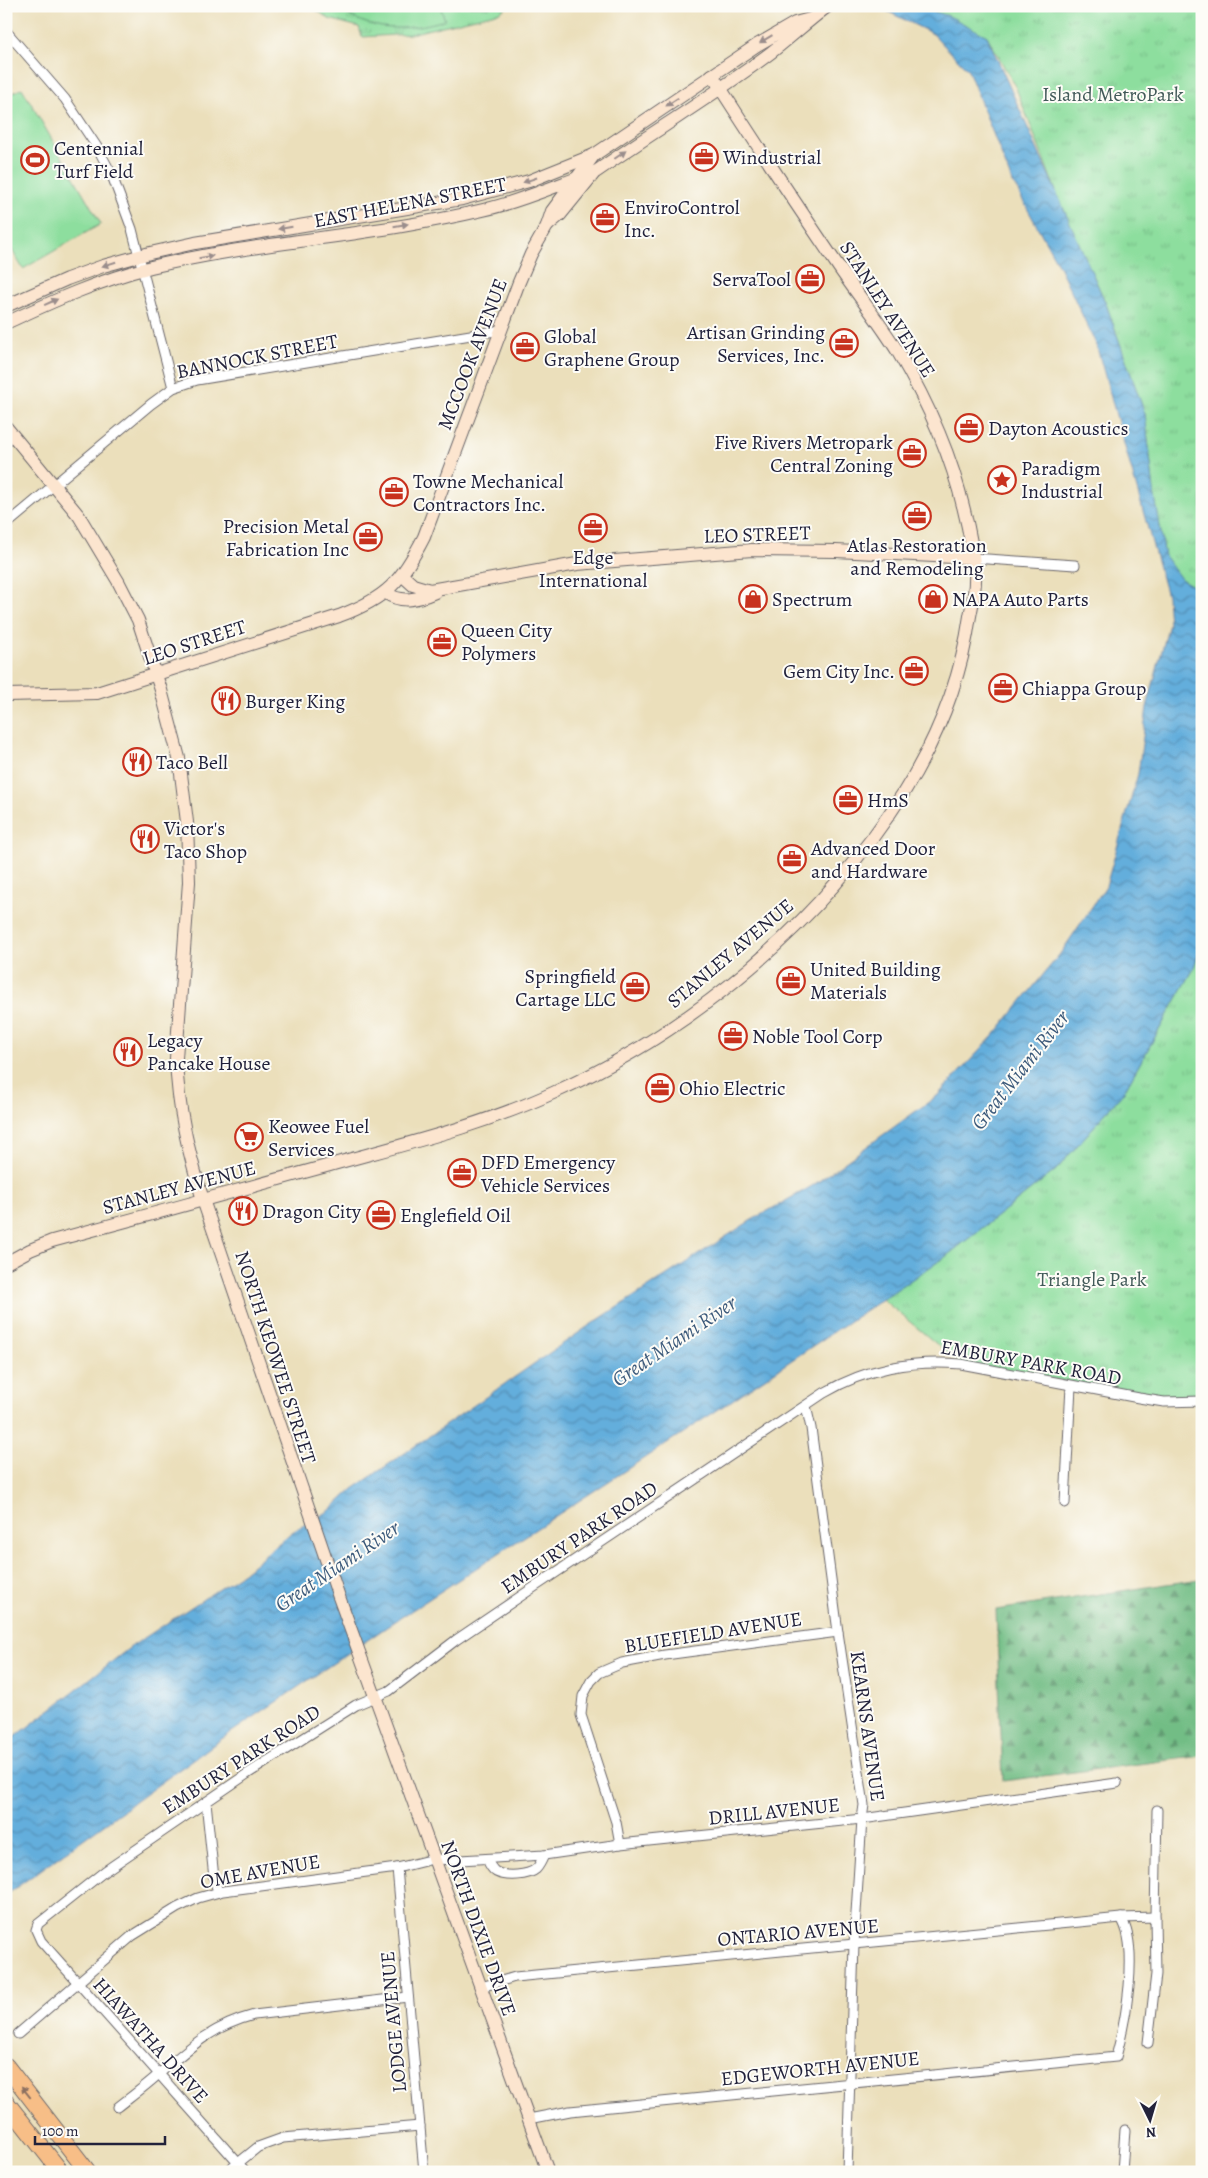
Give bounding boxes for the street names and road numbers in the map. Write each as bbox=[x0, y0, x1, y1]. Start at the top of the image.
street label: EAST HELENA STREET bbox=[312, 171, 509, 234]
street label: STANLEY AVENUE bbox=[833, 236, 942, 383]
street label: MCCOOK AVENUE bbox=[431, 275, 514, 434]
street label: BANNOCK STREET bbox=[174, 328, 340, 385]
street label: LEO STREET bbox=[703, 519, 811, 550]
street label: LEO STREET bbox=[139, 613, 249, 672]
street label: STANLEY AVENUE bbox=[661, 892, 799, 1014]
street label: STANLEY AVENUE bbox=[100, 1154, 259, 1221]
street label: NORTH KEOWEE STREET bbox=[228, 1247, 323, 1467]
street label: EMBURY PARK ROAD bbox=[938, 1333, 1124, 1392]
street label: EMBURY PARK ROAD bbox=[496, 1475, 663, 1600]
street label: BLUEFIELD AVENUE bbox=[622, 1605, 804, 1660]
street label: KEARNS AVENUE bbox=[844, 1649, 891, 1803]
street label: EMBURY PARK ROAD bbox=[157, 1698, 326, 1821]
street label: DRILL AVENUE bbox=[707, 1791, 841, 1832]
street label: NORTH DIXIE DRIVE bbox=[434, 1836, 523, 2020]
street label: OME AVENUE bbox=[198, 1848, 322, 1895]
street label: ONTARIO AVENUE bbox=[716, 1912, 880, 1953]
street label: LODGE AVENUE bbox=[374, 1950, 413, 2094]
street label: HIAWATHA DRIVE bbox=[87, 1972, 214, 2109]
street label: EDGEWORTH AVENUE bbox=[719, 2045, 921, 2092]

